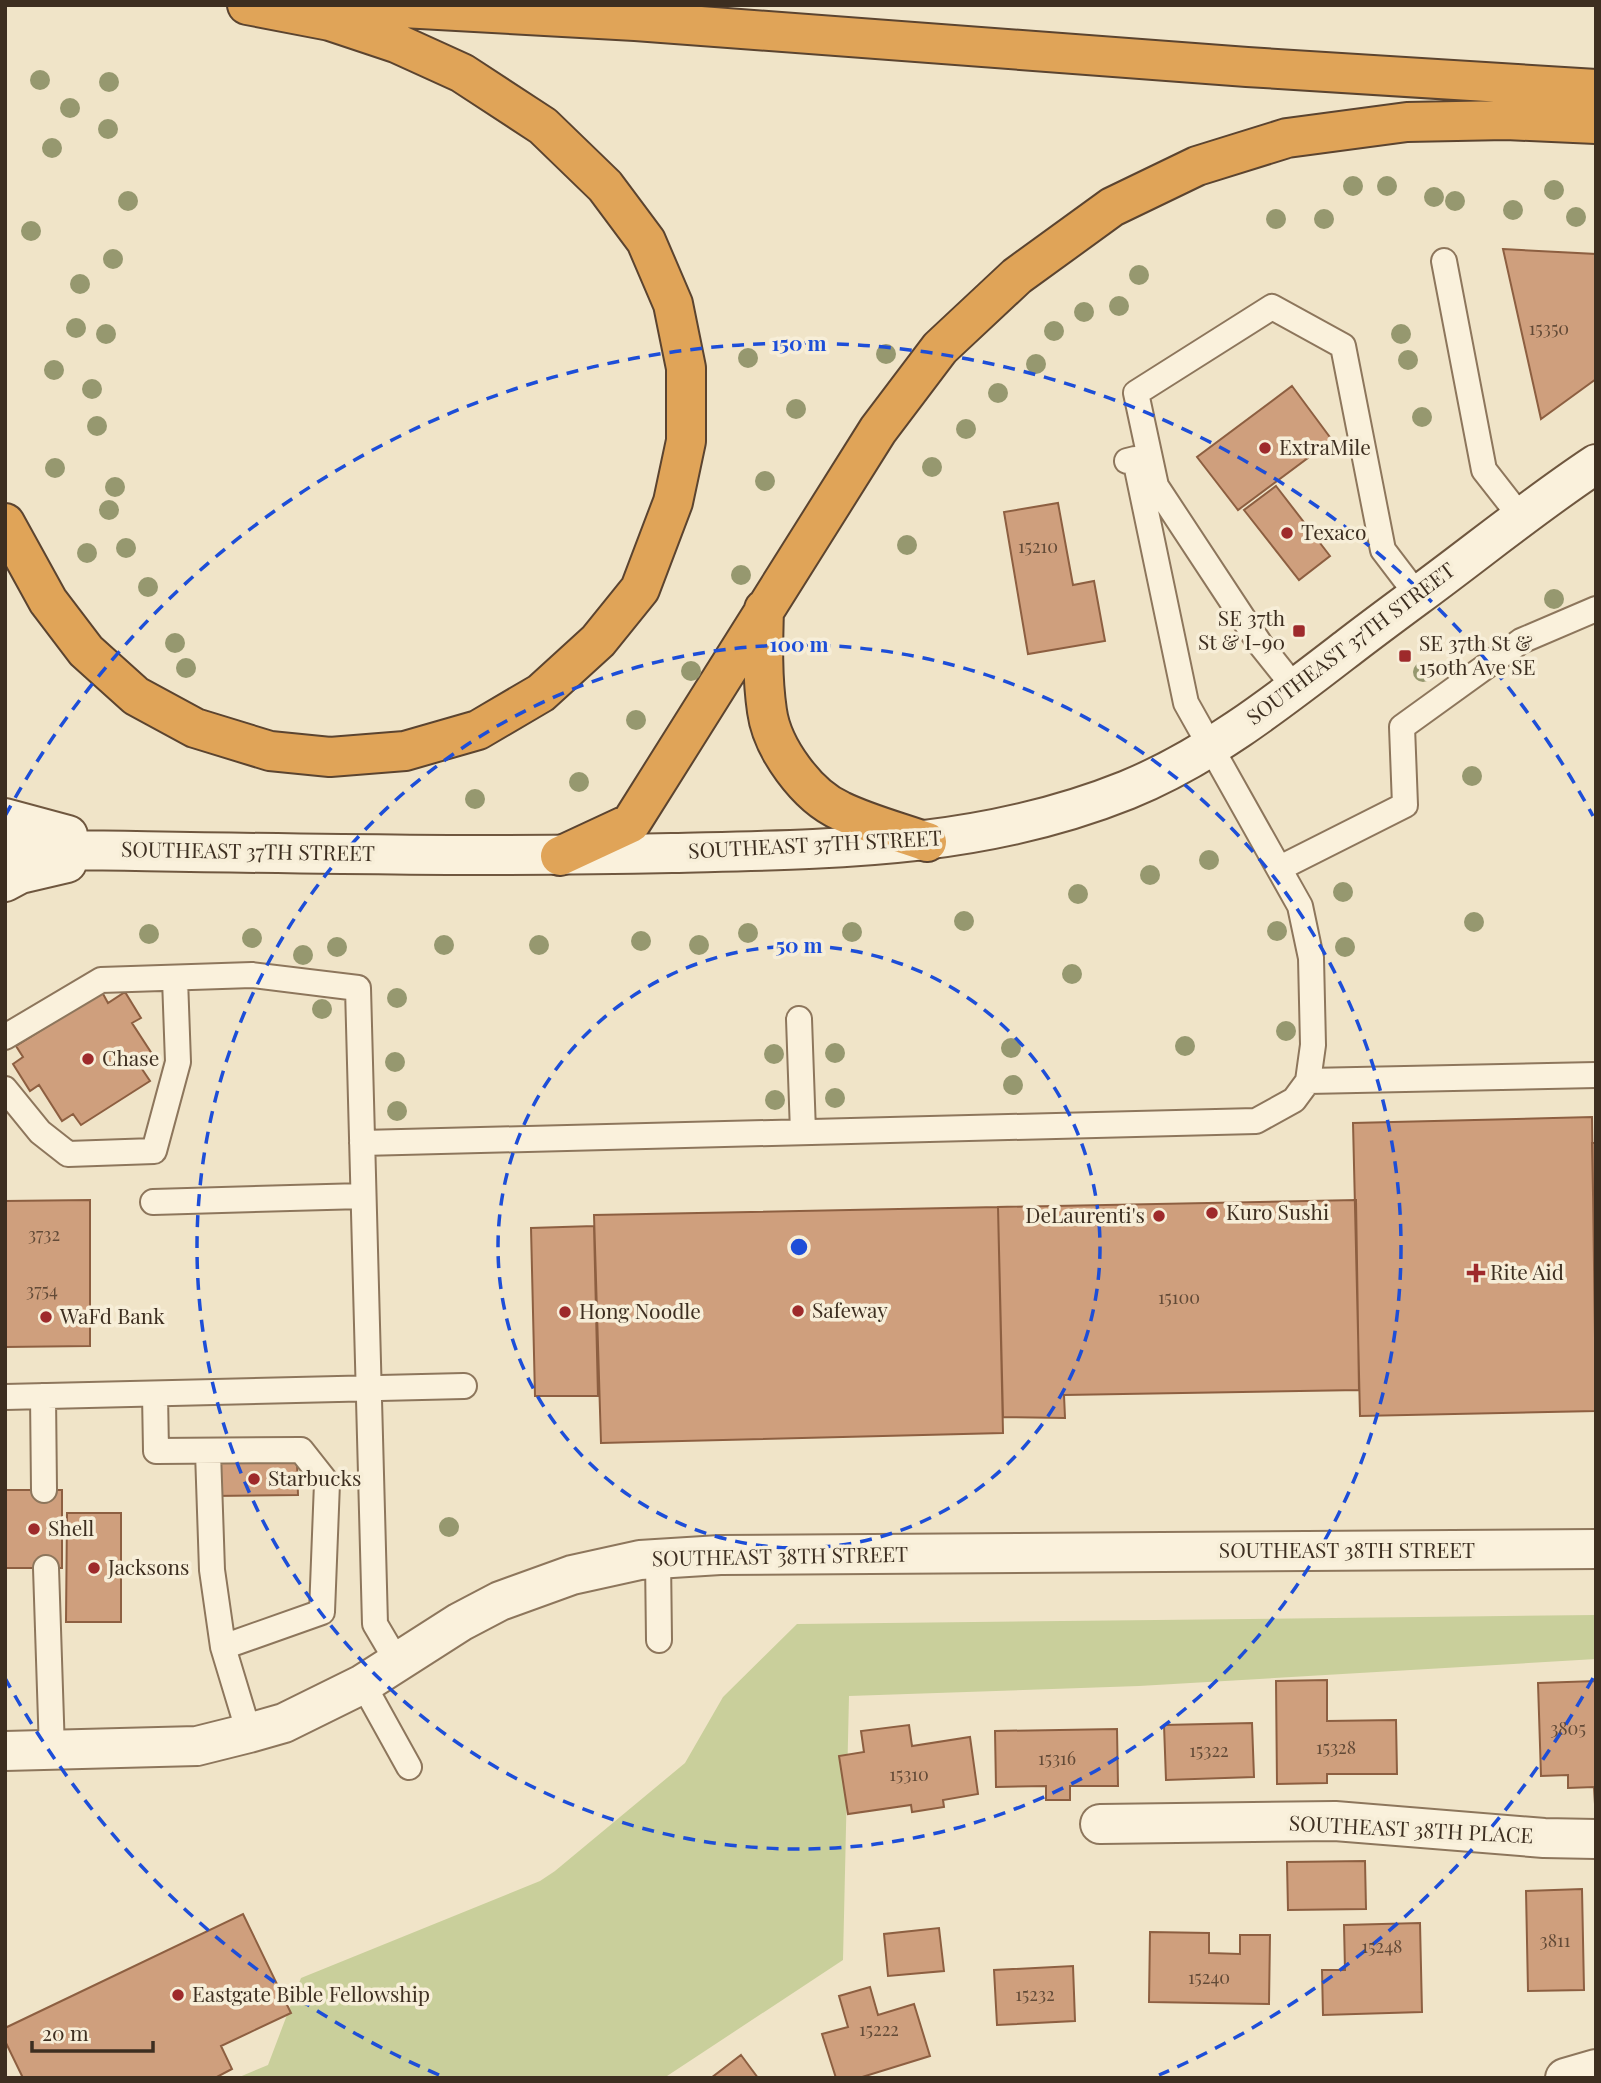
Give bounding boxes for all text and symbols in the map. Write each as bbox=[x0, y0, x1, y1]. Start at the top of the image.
house number: 15350 bbox=[1529, 316, 1569, 340]
text: 150 m bbox=[772, 328, 826, 356]
place label: ExtraMile bbox=[1279, 432, 1371, 460]
marker: ExtraMile bbox=[1257, 440, 1273, 456]
place label: Texaco bbox=[1301, 517, 1367, 545]
marker: Texaco bbox=[1279, 525, 1295, 541]
house number: 15210 bbox=[1018, 534, 1058, 558]
street label: SOUTHEAST 37TH STREET bbox=[1240, 555, 1460, 730]
place label: SE 37th St & I-90 bbox=[1198, 603, 1286, 655]
marker: SE 37th St & I-90 bbox=[1291, 623, 1307, 639]
place label: SE 37th St & 150th Ave SE bbox=[1419, 628, 1535, 680]
text: 100 m bbox=[769, 629, 829, 657]
marker: SE 37th St & 150th Ave SE bbox=[1397, 648, 1413, 664]
street label: SOUTHEAST 37TH STREET bbox=[687, 822, 942, 864]
street label: SOUTHEAST 37TH STREET bbox=[121, 834, 375, 866]
text: 50 m bbox=[775, 930, 823, 958]
place label: Chase bbox=[102, 1043, 159, 1071]
marker: Chase bbox=[80, 1051, 96, 1067]
place label: Kuro Sushi bbox=[1226, 1197, 1329, 1225]
place label: DeLaurenti's bbox=[1025, 1200, 1145, 1228]
marker: Kuro Sushi bbox=[1204, 1205, 1220, 1221]
marker: DeLaurenti's bbox=[1151, 1208, 1167, 1224]
house number: 3732 bbox=[28, 1222, 60, 1246]
centre of rings bbox=[787, 1235, 811, 1259]
place label: Rite Aid bbox=[1490, 1257, 1564, 1285]
marker: Rite Aid bbox=[1468, 1265, 1484, 1281]
house number: 3754 bbox=[26, 1278, 58, 1302]
house number: 15100 bbox=[1158, 1285, 1200, 1309]
place label: Safeway bbox=[812, 1295, 888, 1323]
place label: Hong Noodle bbox=[579, 1296, 701, 1324]
place label: WaFd Bank bbox=[59, 1301, 165, 1329]
marker: Safeway bbox=[790, 1303, 806, 1319]
marker: Hong Noodle bbox=[557, 1304, 573, 1320]
marker: WaFd Bank bbox=[38, 1309, 54, 1325]
place label: Starbucks bbox=[268, 1463, 361, 1491]
marker: Starbucks bbox=[246, 1471, 262, 1487]
place label: Shell bbox=[48, 1513, 94, 1541]
marker: Shell bbox=[26, 1521, 42, 1537]
street label: SOUTHEAST 38TH STREET bbox=[1219, 1535, 1475, 1563]
street label: SOUTHEAST 38TH STREET bbox=[652, 1539, 908, 1571]
place label: Jacksons bbox=[107, 1552, 189, 1580]
marker: Jacksons bbox=[86, 1560, 102, 1576]
house number: 3805 bbox=[1550, 1716, 1586, 1740]
house number: 15328 bbox=[1316, 1735, 1356, 1759]
house number: 15322 bbox=[1189, 1738, 1229, 1762]
house number: 15316 bbox=[1038, 1746, 1076, 1770]
house number: 15310 bbox=[889, 1762, 929, 1786]
street label: SOUTHEAST 38TH PLACE bbox=[1288, 1808, 1534, 1848]
house number: 3811 bbox=[1540, 1928, 1571, 1952]
house number: 15248 bbox=[1362, 1934, 1402, 1958]
house number: 15240 bbox=[1188, 1965, 1230, 1989]
place label: Eastgate Bible Fellowship bbox=[192, 1979, 430, 2007]
house number: 15232 bbox=[1015, 1982, 1055, 2006]
marker: Eastgate Bible Fellowship bbox=[170, 1987, 186, 2003]
scale bar bbox=[32, 2010, 152, 2054]
house number: 15222 bbox=[859, 2017, 899, 2041]
text: 20 m bbox=[42, 2018, 89, 2046]

